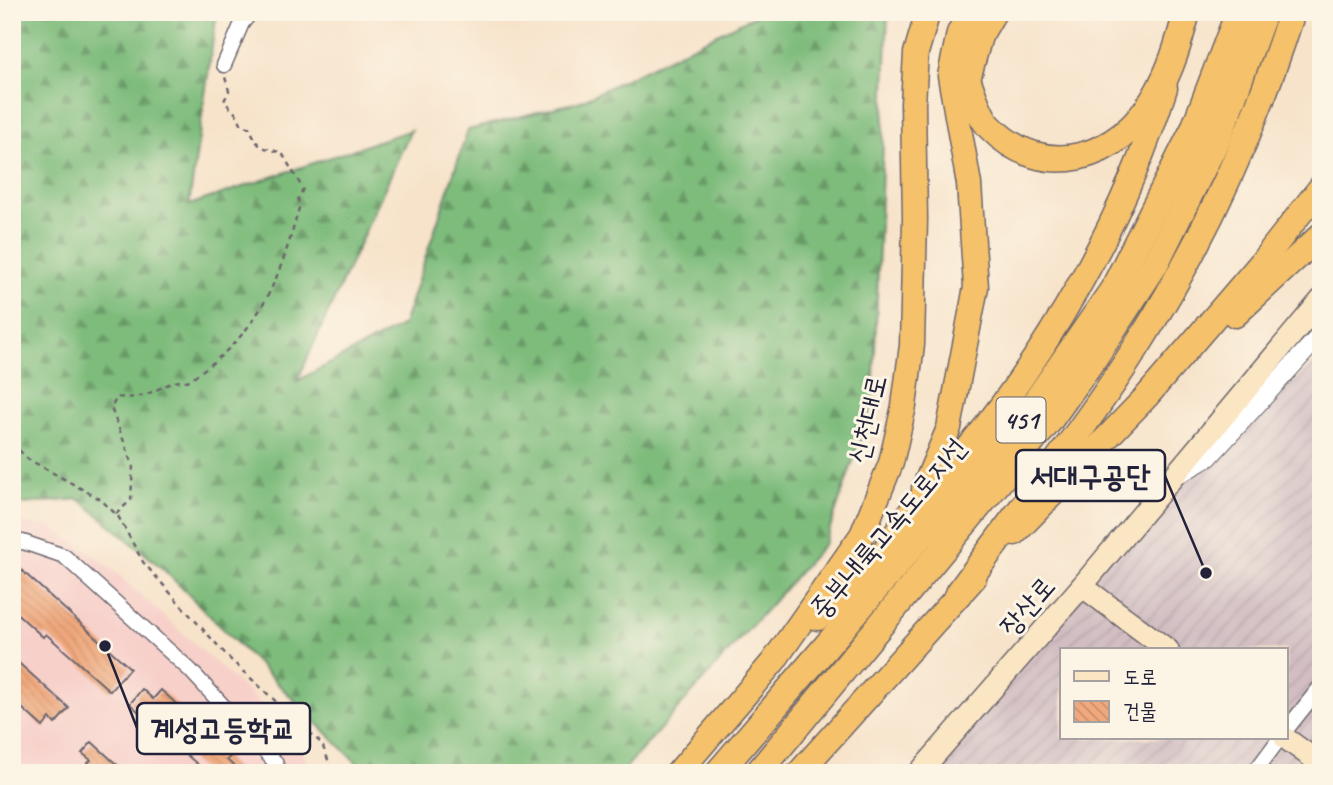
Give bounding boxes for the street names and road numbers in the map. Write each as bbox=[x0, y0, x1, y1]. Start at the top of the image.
street label: 신천대로 bbox=[840, 371, 894, 467]
road number: 451 bbox=[996, 398, 1046, 442]
street label: 중부내륙고속도로지선 bbox=[802, 430, 974, 626]
street label: 장산로 bbox=[992, 569, 1062, 643]

